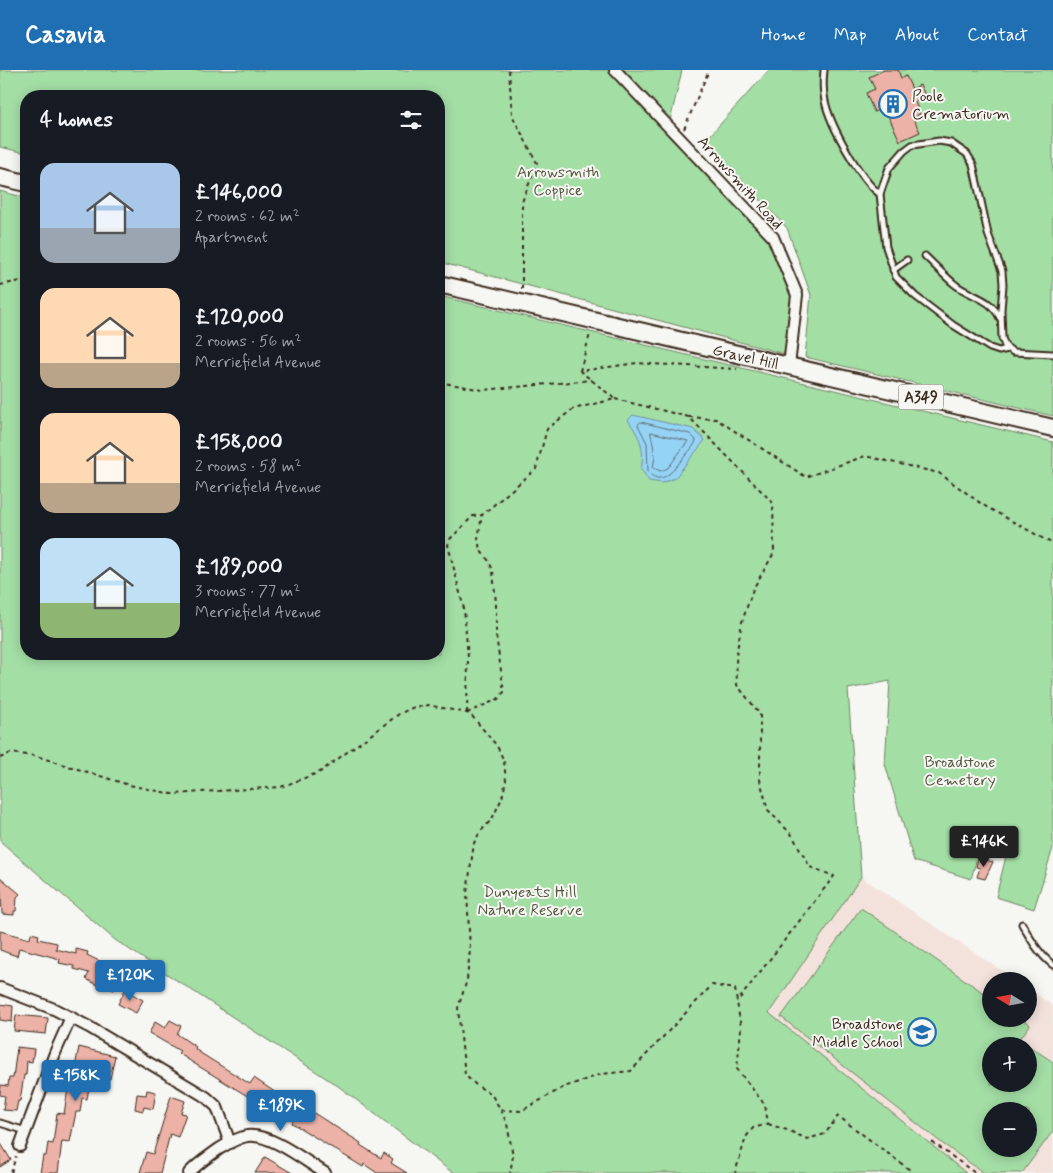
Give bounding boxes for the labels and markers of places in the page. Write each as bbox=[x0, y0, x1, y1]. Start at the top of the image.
place label: Poole Crematorium bbox=[912, 86, 1010, 125]
building icon: Poole Crematorium bbox=[878, 89, 908, 119]
pin: £146K bbox=[949, 826, 1019, 868]
pin: £120K bbox=[95, 960, 165, 1002]
place label: Broadstone Middle School bbox=[812, 1014, 903, 1053]
school or university icon: Broadstone Middle School bbox=[907, 1017, 937, 1047]
pin: £158K bbox=[41, 1060, 111, 1102]
pin: £189K bbox=[246, 1090, 316, 1132]

